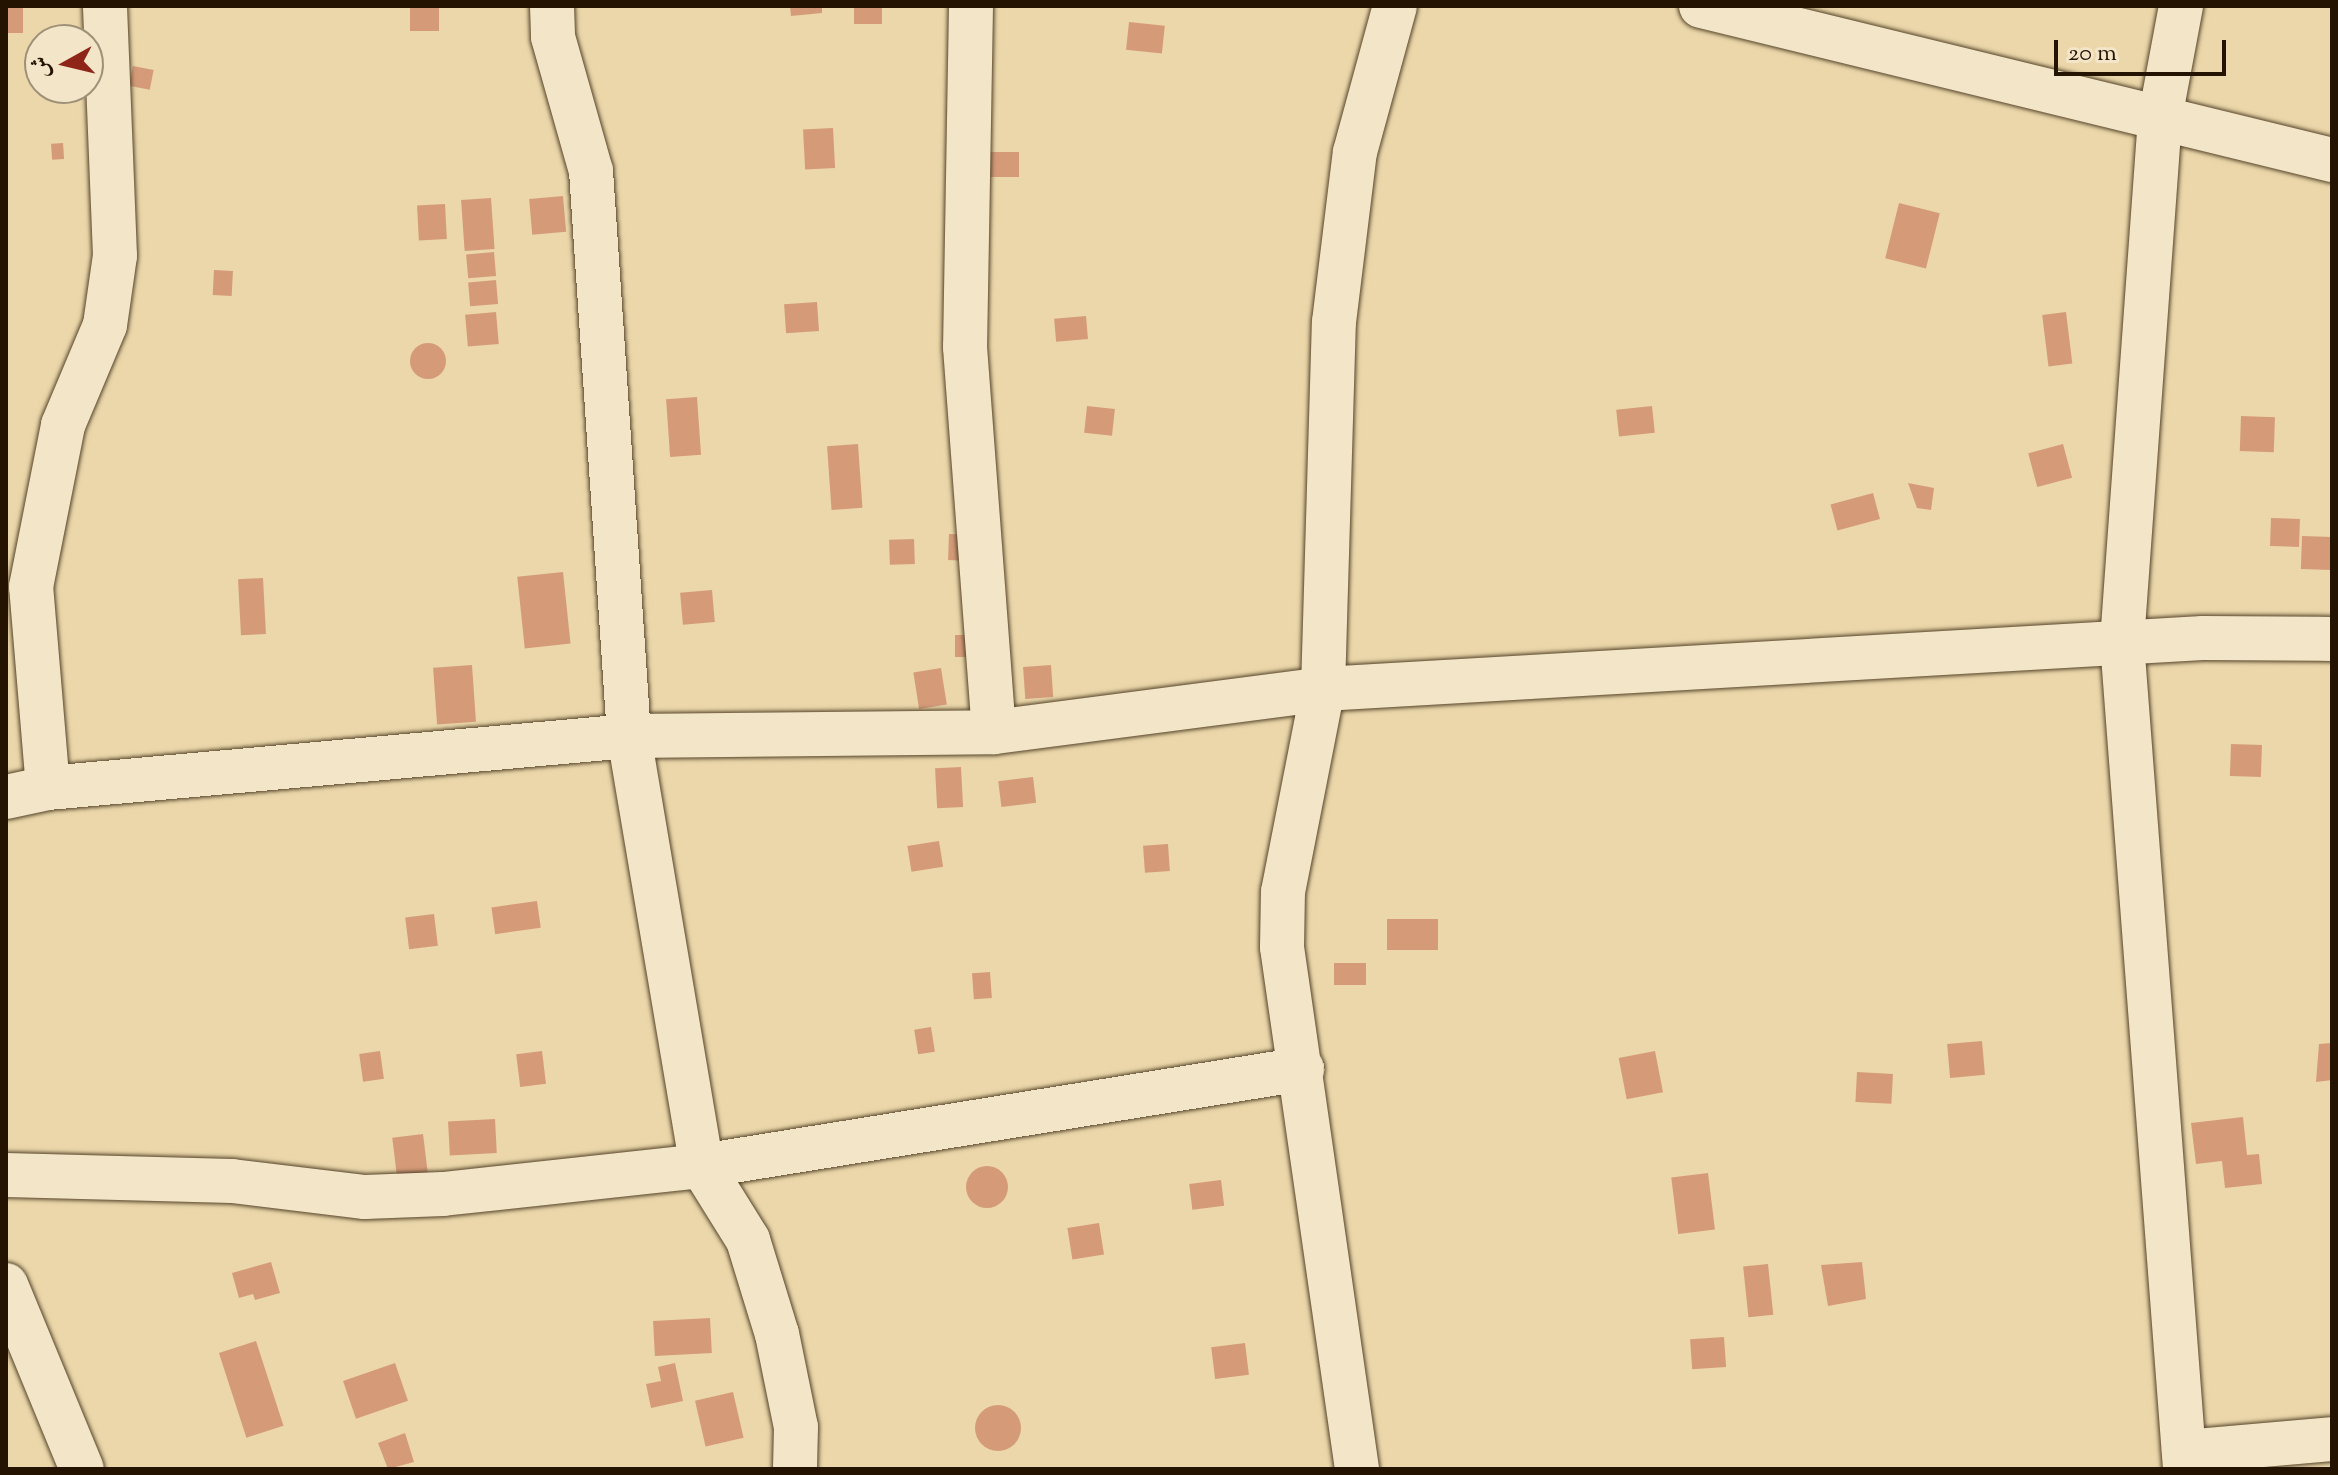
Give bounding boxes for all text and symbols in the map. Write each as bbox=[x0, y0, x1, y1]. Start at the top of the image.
north arrow bbox=[24, 24, 104, 104]
scale bar bbox=[2058, 24, 2230, 74]
text: 20 m bbox=[2068, 37, 2117, 71]
text: ش bbox=[25, 54, 60, 80]

